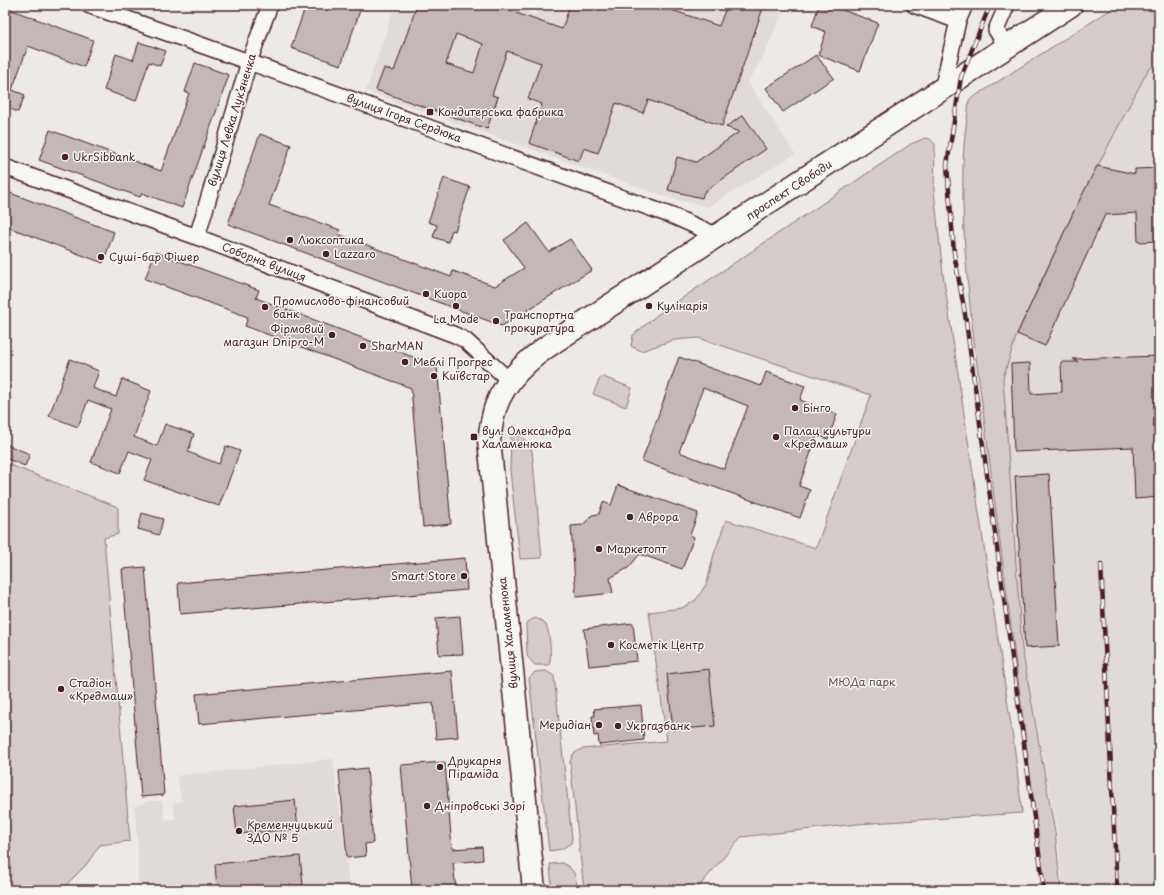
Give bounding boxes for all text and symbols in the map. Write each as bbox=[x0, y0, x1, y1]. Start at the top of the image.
street label: вулиця Левка Лукʼяненка bbox=[203, 51, 260, 188]
street label: вулиця Ігоря Сердюка bbox=[344, 89, 464, 146]
place label: Кондитерська фабрика bbox=[438, 103, 564, 120]
marker: Кондитерська фабрика bbox=[425, 107, 435, 117]
place label: UkrSibbank bbox=[73, 148, 136, 165]
marker: UkrSibbank bbox=[60, 152, 70, 162]
street label: проспект Свободи bbox=[742, 155, 835, 224]
place label: Люксоптика bbox=[298, 231, 364, 248]
marker: Люксоптика bbox=[285, 235, 295, 245]
street label: Соборна вулиця bbox=[220, 238, 309, 285]
place label: Lazzaro bbox=[334, 245, 376, 262]
place label: Суші-бар Фішер bbox=[109, 248, 199, 265]
marker: Lazzaro bbox=[321, 249, 331, 259]
marker: Суші-бар Фішер bbox=[96, 252, 106, 262]
place label: Киора bbox=[434, 285, 467, 302]
marker: Киора bbox=[421, 289, 431, 299]
place label: Промислово-фінансовий банк bbox=[273, 292, 409, 322]
place label: Кулінарія bbox=[657, 297, 708, 314]
marker: La Mode bbox=[451, 301, 461, 311]
marker: Кулінарія bbox=[644, 301, 654, 311]
marker: Промислово-фінансовий банк bbox=[260, 302, 270, 312]
place label: Транспортна прокуратура bbox=[504, 306, 575, 336]
place label: La Mode bbox=[433, 310, 479, 327]
marker: Транспортна прокуратура bbox=[491, 316, 501, 326]
place label: Фірмовий магазин Dnipro-M bbox=[224, 320, 324, 350]
marker: Фірмовий магазин Dnipro-M bbox=[327, 330, 337, 340]
place label: SharMAN bbox=[371, 337, 423, 354]
marker: SharMAN bbox=[358, 341, 368, 351]
place label: Меблі Прогрес bbox=[413, 353, 493, 370]
marker: Меблі Прогрес bbox=[400, 357, 410, 367]
place label: Київстар bbox=[442, 367, 490, 384]
marker: Київстар bbox=[429, 371, 439, 381]
place label: Бінго bbox=[803, 399, 831, 416]
marker: Бінго bbox=[790, 403, 800, 413]
place label: вул. Олександра Халаменюка bbox=[482, 422, 572, 452]
place label: Палац культури «Кредмаш» bbox=[784, 422, 871, 452]
marker: вул. Олександра Халаменюка bbox=[469, 432, 479, 442]
marker: Палац культури «Кредмаш» bbox=[771, 432, 781, 442]
place label: Аврора bbox=[638, 508, 679, 525]
marker: Аврора bbox=[625, 512, 635, 522]
place label: Маркетопт bbox=[607, 540, 667, 557]
marker: Маркетопт bbox=[594, 544, 604, 554]
place label: Smart Store bbox=[391, 567, 456, 584]
marker: Smart Store bbox=[459, 571, 469, 581]
street label: вулиця Халаменюка bbox=[493, 576, 522, 690]
place label: Косметік Центр bbox=[619, 636, 704, 653]
marker: Косметік Центр bbox=[606, 640, 616, 650]
park label: МЮДа парк bbox=[828, 673, 896, 690]
place label: Стадіон «Кредмаш» bbox=[69, 674, 133, 704]
marker: Стадіон «Кредмаш» bbox=[56, 684, 66, 694]
place label: Меридіан bbox=[539, 716, 591, 733]
place label: Укргазбанк bbox=[626, 717, 691, 734]
marker: Меридіан bbox=[594, 720, 604, 730]
marker: Укргазбанк bbox=[613, 721, 623, 731]
place label: Друкарня Піраміда bbox=[447, 752, 502, 782]
marker: Друкарня Піраміда bbox=[435, 762, 445, 772]
place label: Дніпровські Зорі bbox=[434, 797, 525, 814]
marker: Дніпровські Зорі bbox=[422, 801, 432, 811]
place label: Кременчуцький ЗДО № 5 bbox=[247, 816, 333, 846]
marker: Кременчуцький ЗДО № 5 bbox=[234, 826, 244, 836]

